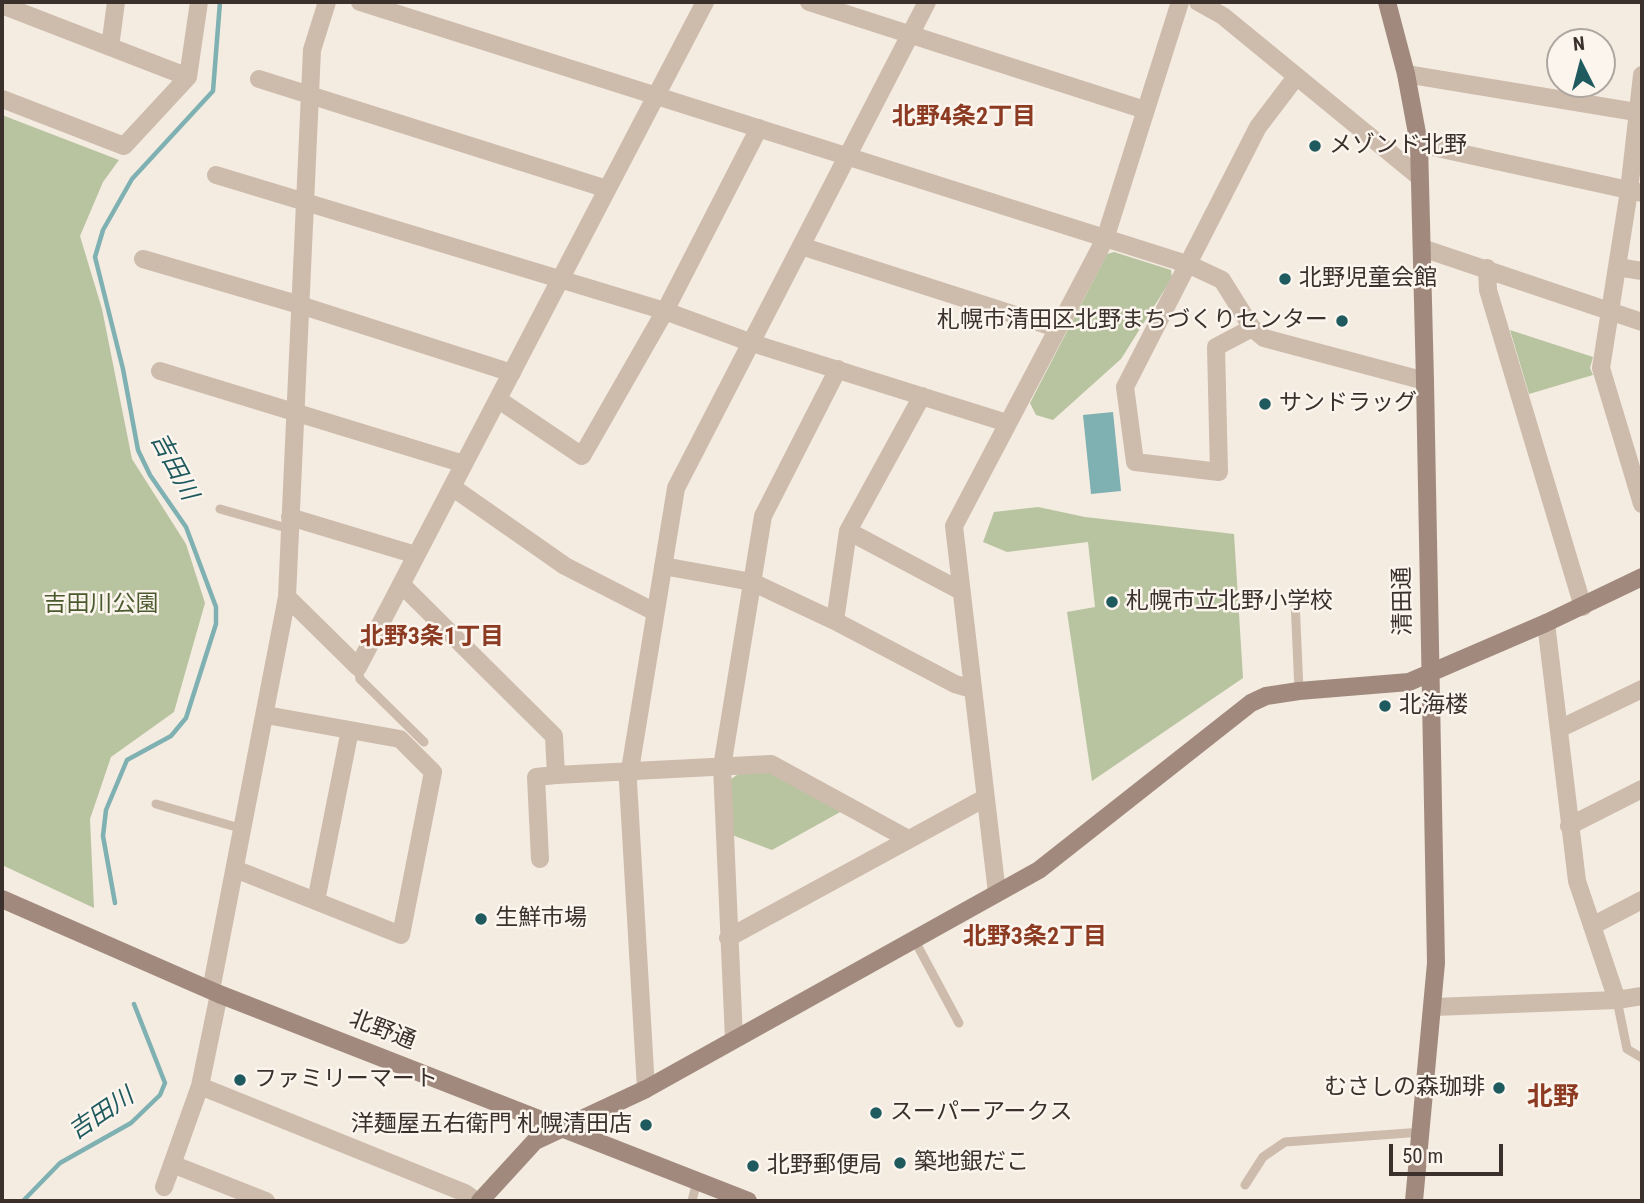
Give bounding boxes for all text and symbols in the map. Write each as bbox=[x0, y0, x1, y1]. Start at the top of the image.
north arrow bbox=[1546, 28, 1616, 98]
text: N bbox=[1572, 32, 1586, 56]
district label: 北野4条2丁目 bbox=[892, 104, 1036, 132]
place label: メゾンド北野 bbox=[1329, 132, 1467, 160]
marker: メゾンド北野 bbox=[1307, 138, 1323, 154]
place label: 北野児童会館 bbox=[1299, 265, 1437, 293]
marker: 北野児童会館 bbox=[1277, 271, 1293, 287]
place label: 札幌市清田区北野まちづくりセンター bbox=[937, 307, 1328, 335]
marker: 札幌市清田区北野まちづくりセンター bbox=[1334, 313, 1350, 329]
place label: サンドラッグ bbox=[1279, 390, 1417, 418]
marker: サンドラッグ bbox=[1257, 396, 1273, 412]
water label: 吉田川 bbox=[143, 428, 203, 506]
street label: 清田通 bbox=[1390, 566, 1418, 636]
place label: 札幌市立北野小学校 bbox=[1126, 588, 1333, 616]
park label: 吉田川公園 bbox=[44, 591, 158, 619]
marker: 札幌市立北野小学校 bbox=[1104, 594, 1120, 610]
district label: 北野3条1丁目 bbox=[360, 624, 504, 652]
place label: 北海楼 bbox=[1399, 692, 1468, 720]
marker: 北海楼 bbox=[1377, 698, 1393, 714]
place label: 生鮮市場 bbox=[495, 905, 587, 933]
marker: 生鮮市場 bbox=[473, 911, 489, 927]
district label: 北野3条2丁目 bbox=[963, 924, 1107, 952]
street label: 北野通 bbox=[345, 1006, 419, 1056]
place label: ファミリーマート bbox=[254, 1066, 438, 1094]
marker: ファミリーマート bbox=[232, 1072, 248, 1088]
place label: むさしの森珈琲 bbox=[1324, 1074, 1485, 1102]
marker: むさしの森珈琲 bbox=[1491, 1080, 1507, 1096]
district label: 北野 bbox=[1527, 1082, 1579, 1114]
water label: 吉田川 bbox=[64, 1083, 140, 1147]
place label: スーパーアークス bbox=[890, 1099, 1073, 1127]
marker: スーパーアークス bbox=[868, 1105, 884, 1121]
place label: 洋麺屋五右衛門 札幌清田店 bbox=[351, 1111, 632, 1139]
marker: 洋麺屋五右衛門 札幌清田店 bbox=[638, 1117, 654, 1133]
scale bar bbox=[1392, 1130, 1506, 1174]
text: 50 m bbox=[1402, 1144, 1443, 1168]
place label: 築地銀だこ bbox=[914, 1149, 1029, 1177]
place label: 北野郵便局 bbox=[767, 1152, 882, 1180]
marker: 築地銀だこ bbox=[892, 1155, 908, 1171]
marker: 北野郵便局 bbox=[745, 1158, 761, 1174]

